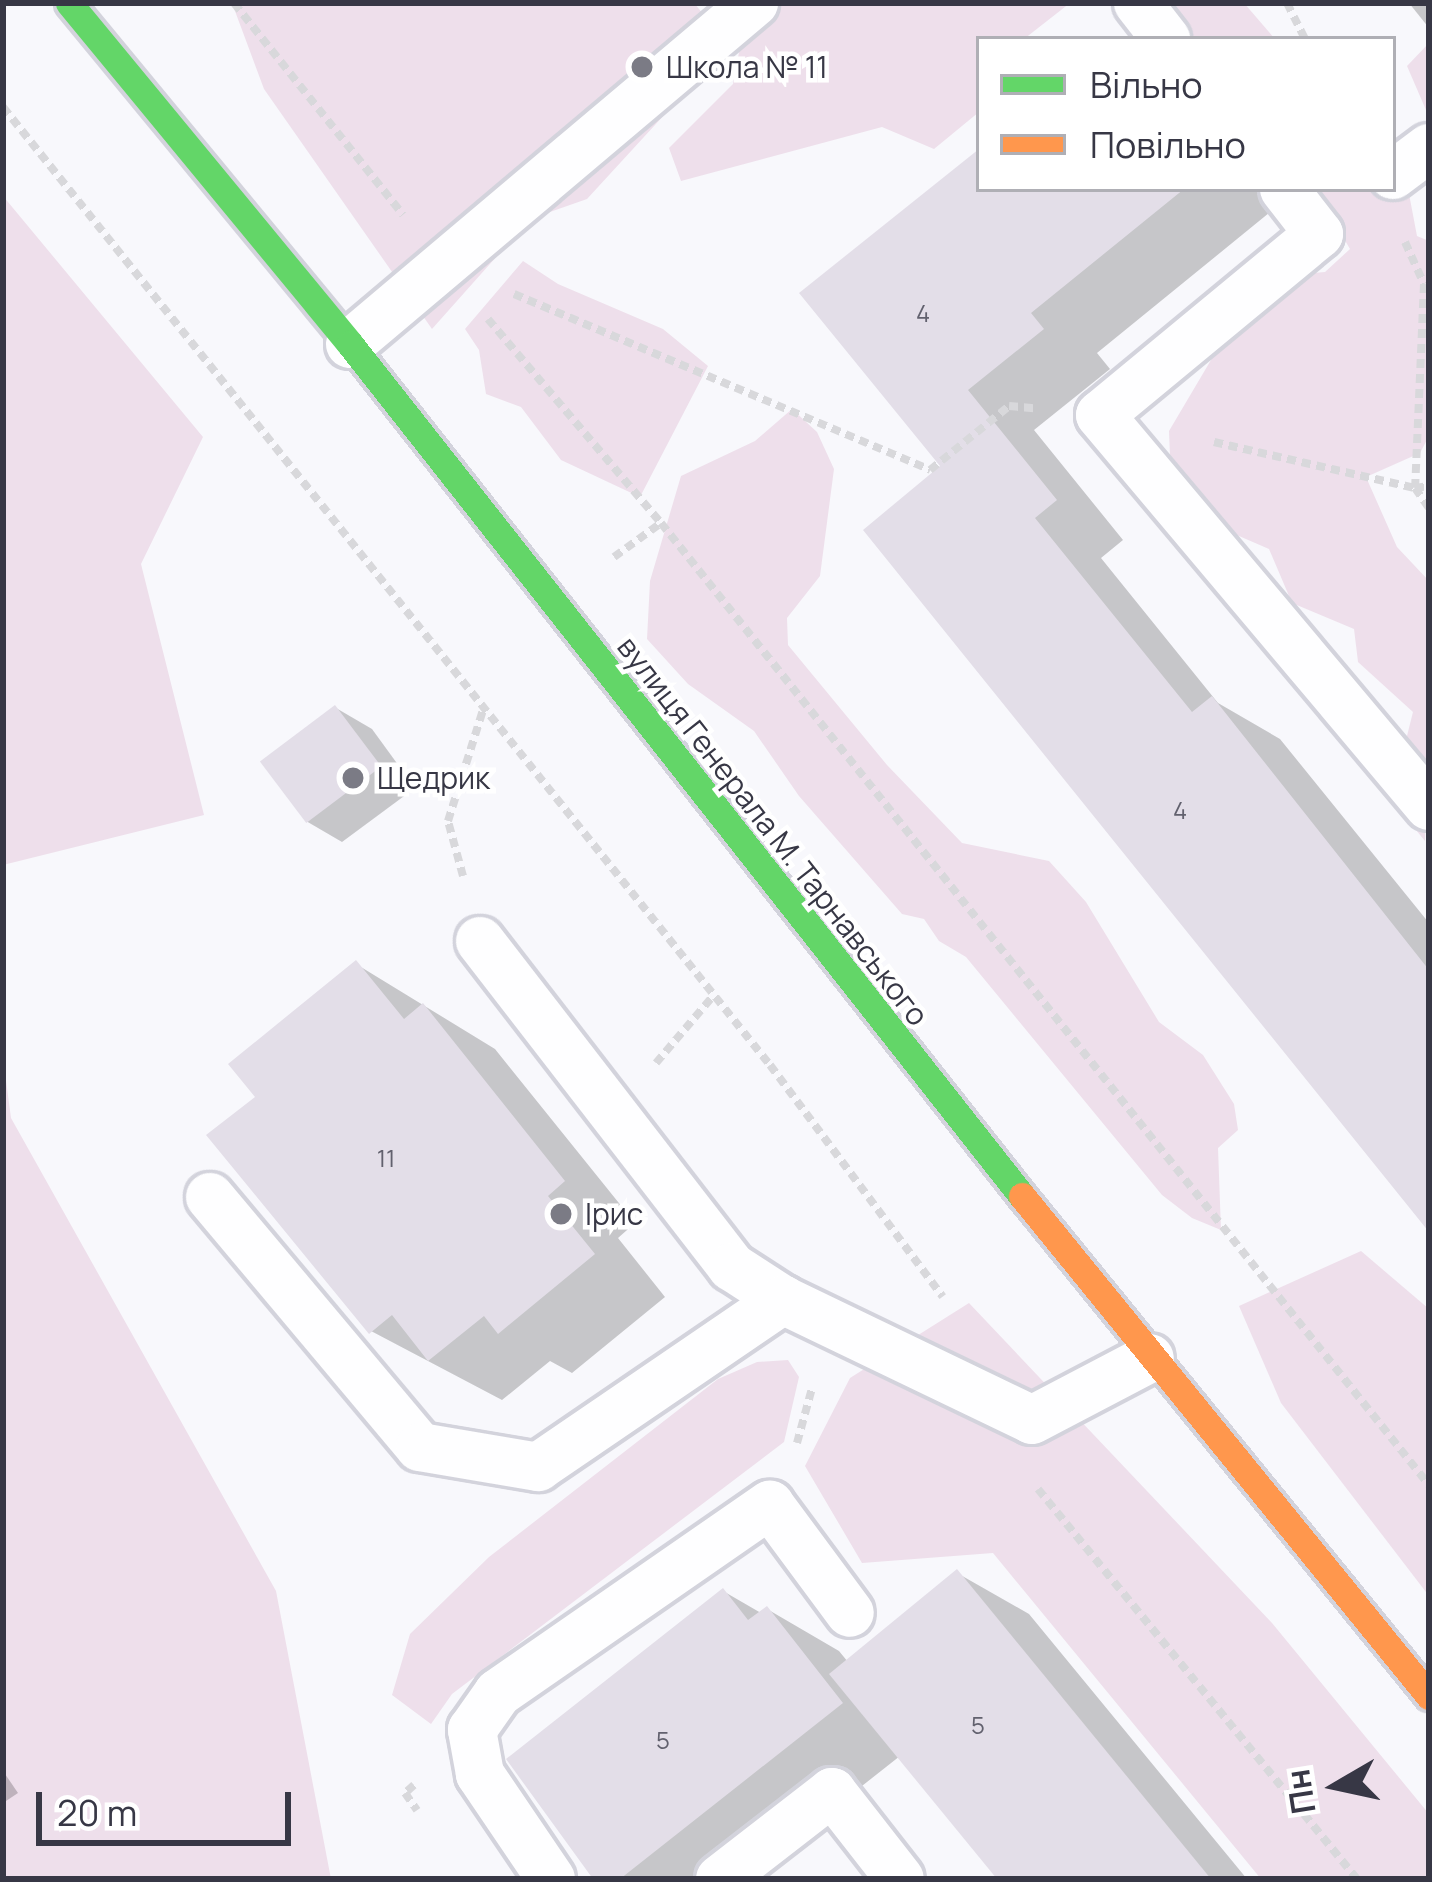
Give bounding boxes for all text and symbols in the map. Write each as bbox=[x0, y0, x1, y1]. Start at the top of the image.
legend bbox=[976, 36, 1396, 192]
place label: Школа № 11 bbox=[666, 49, 828, 85]
marker: Школа № 11 bbox=[629, 54, 655, 80]
text: Вільно bbox=[1090, 60, 1202, 109]
text: Повільно bbox=[1090, 120, 1246, 169]
house number: 4 bbox=[916, 299, 930, 327]
street label: вулиця Генерала М. Тарнавського bbox=[610, 629, 936, 1033]
place label: Щедрик bbox=[377, 760, 490, 796]
marker: Щедрик bbox=[340, 765, 366, 791]
house number: 4 bbox=[1173, 796, 1187, 824]
house number: 11 bbox=[377, 1144, 395, 1172]
place label: Ірис bbox=[585, 1196, 643, 1232]
marker: Ірис bbox=[548, 1201, 574, 1227]
house number: 5 bbox=[971, 1711, 985, 1739]
house number: 5 bbox=[656, 1726, 670, 1754]
north arrow bbox=[1276, 1726, 1396, 1846]
text: Пн bbox=[1274, 1766, 1326, 1817]
scale bar bbox=[42, 1768, 297, 1842]
text: 20 m bbox=[57, 1788, 137, 1837]

